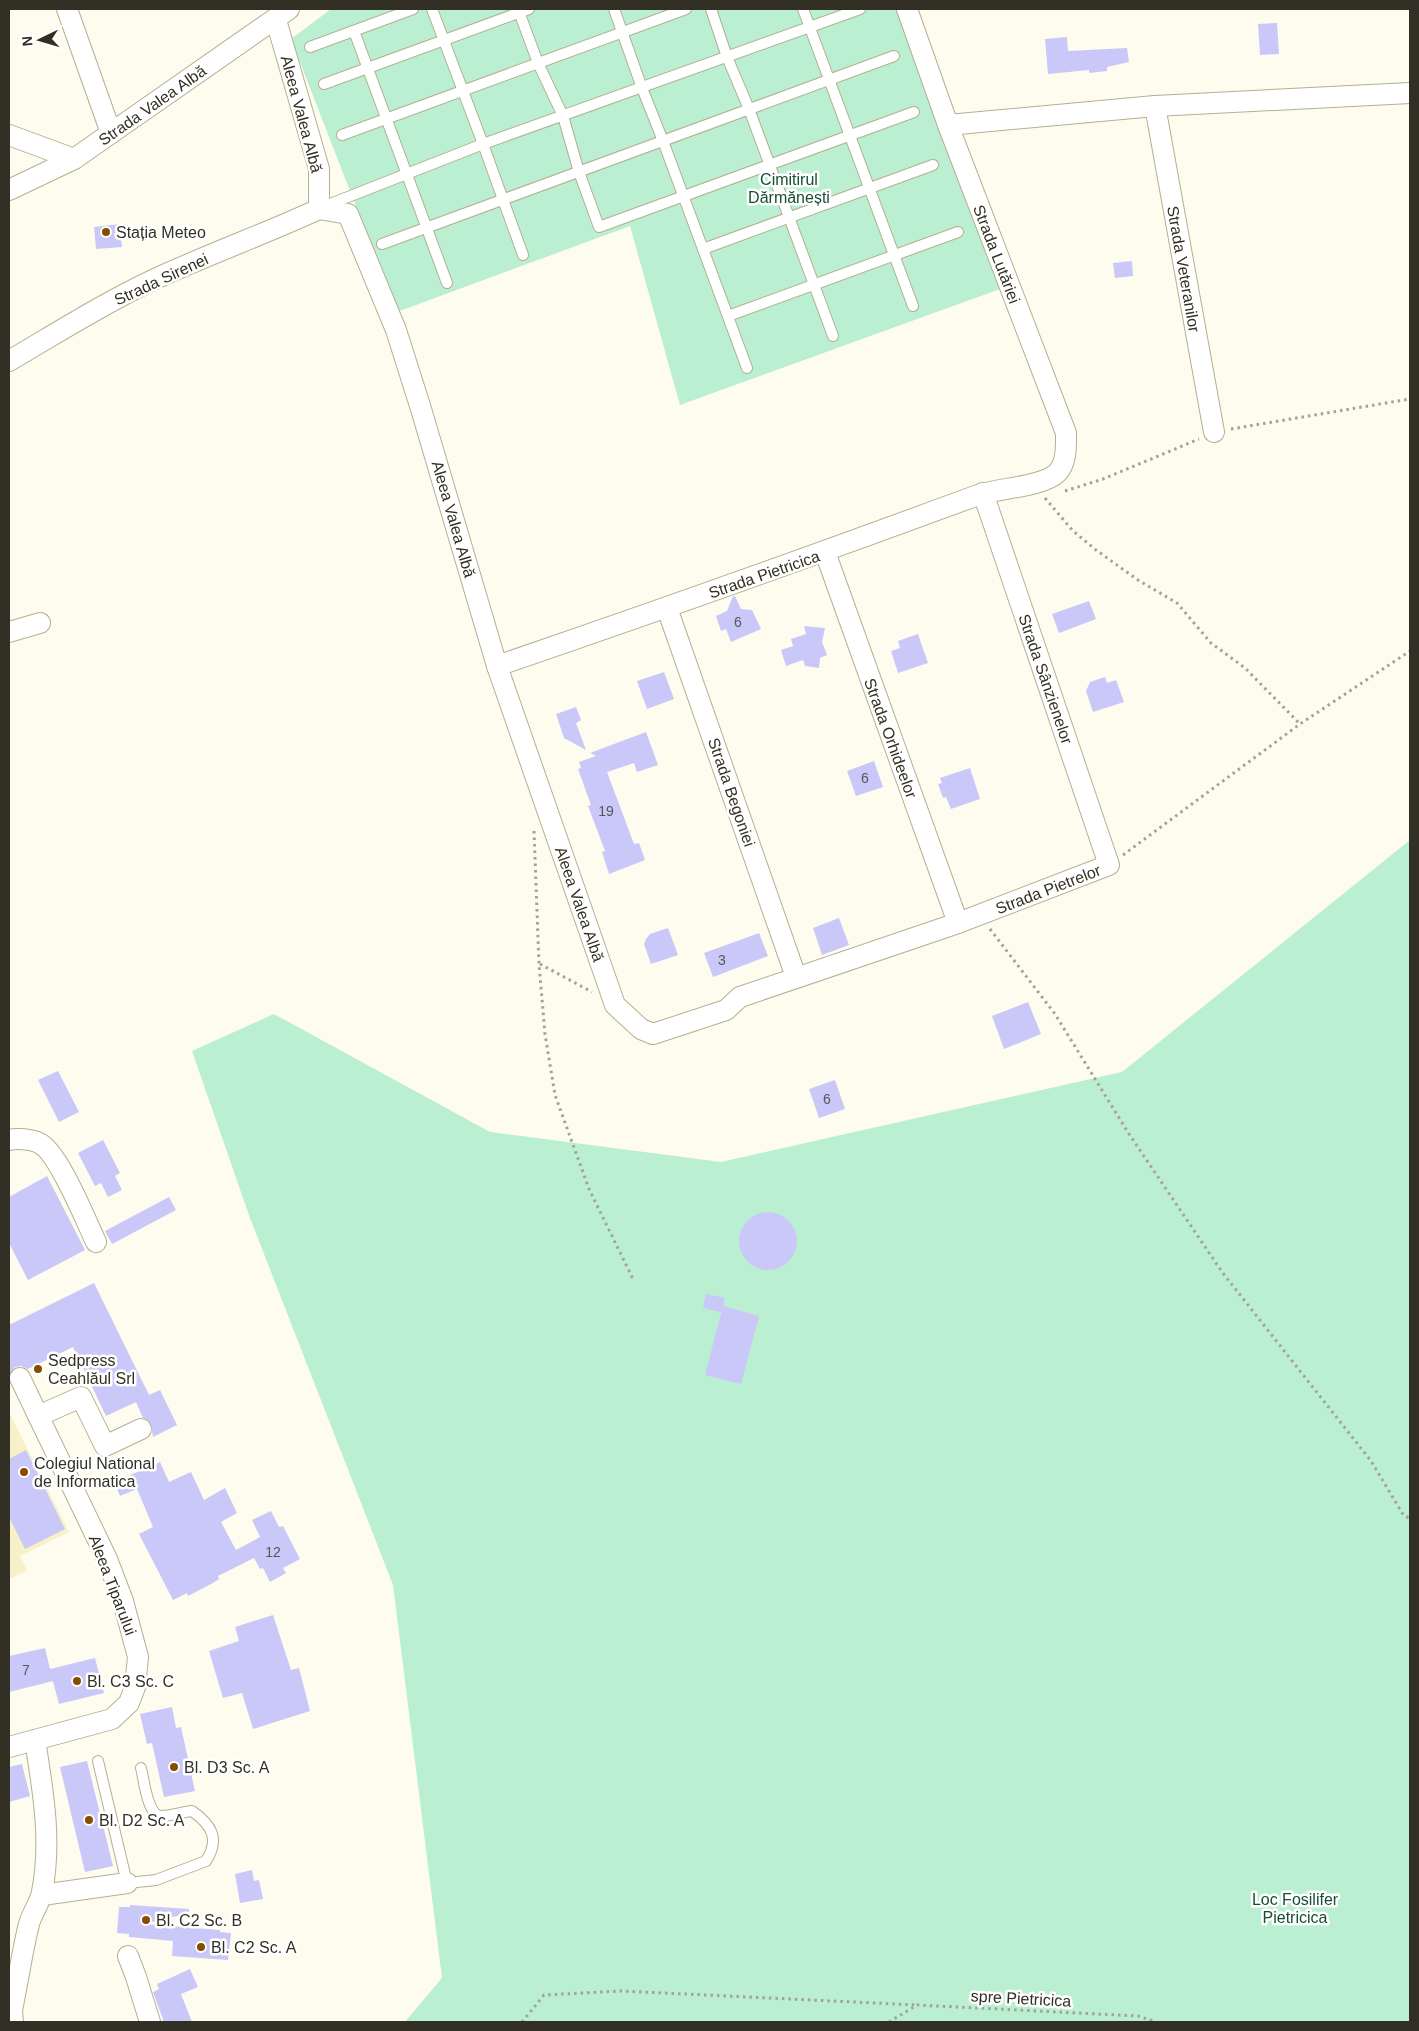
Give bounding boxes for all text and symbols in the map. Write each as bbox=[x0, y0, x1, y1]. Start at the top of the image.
north arrow bbox=[15, 15, 65, 65]
text: N bbox=[19, 35, 35, 47]
street label: Aleea Valea Albă bbox=[278, 54, 325, 175]
street label: Strada Valea Albă bbox=[95, 62, 209, 149]
park label: Cimitirul Dărmănești bbox=[748, 171, 830, 206]
street label: Strada Lutăriei bbox=[970, 203, 1023, 306]
street label: Strada Veteranilor bbox=[1164, 205, 1203, 334]
place label: Stația Meteo bbox=[116, 224, 206, 241]
marker: Stația Meteo bbox=[100, 226, 112, 238]
street label: Strada Sirenei bbox=[112, 250, 211, 309]
street label: Aleea Valea Albă bbox=[429, 459, 478, 580]
street label: Strada Pietricica bbox=[706, 547, 822, 601]
street label: Strada Sânzienelor bbox=[1015, 612, 1076, 747]
house number: 6 bbox=[734, 614, 742, 630]
street label: Strada Orhideelor bbox=[861, 676, 920, 801]
street label: Strada Begoniei bbox=[705, 736, 758, 849]
house number: 6 bbox=[861, 770, 869, 786]
house number: 19 bbox=[598, 803, 614, 819]
street label: Aleea Valea Albă bbox=[552, 844, 607, 964]
street label: Strada Pietrelor bbox=[993, 861, 1104, 917]
house number: 3 bbox=[718, 952, 726, 968]
house number: 6 bbox=[823, 1091, 831, 1107]
place label: Sedpress Ceahlăul Srl bbox=[48, 1352, 135, 1387]
marker: Sedpress Ceahlăul Srl bbox=[32, 1363, 44, 1375]
place label: Colegiul National de Informatica bbox=[34, 1455, 155, 1490]
marker: Colegiul National de Informatica bbox=[18, 1466, 30, 1478]
street label: Aleea Tiparului bbox=[86, 1533, 139, 1638]
house number: 12 bbox=[265, 1544, 281, 1560]
house number: 7 bbox=[22, 1662, 30, 1678]
place label: Bl. C3 Sc. C bbox=[87, 1673, 174, 1690]
marker: Bl. C3 Sc. C bbox=[71, 1675, 83, 1687]
place label: Bl. D3 Sc. A bbox=[184, 1759, 270, 1776]
marker: Bl. D3 Sc. A bbox=[168, 1761, 180, 1773]
place label: Bl. D2 Sc. A bbox=[99, 1812, 185, 1829]
marker: Bl. D2 Sc. A bbox=[83, 1814, 95, 1826]
park label: Loc Fosilifer Pietricica bbox=[1252, 1891, 1339, 1926]
place label: Bl. C2 Sc. B bbox=[156, 1912, 242, 1929]
marker: Bl. C2 Sc. B bbox=[140, 1914, 152, 1926]
place label: Bl. C2 Sc. A bbox=[211, 1939, 297, 1956]
marker: Bl. C2 Sc. A bbox=[195, 1941, 207, 1953]
street label: spre Pietricica bbox=[970, 1987, 1072, 2010]

